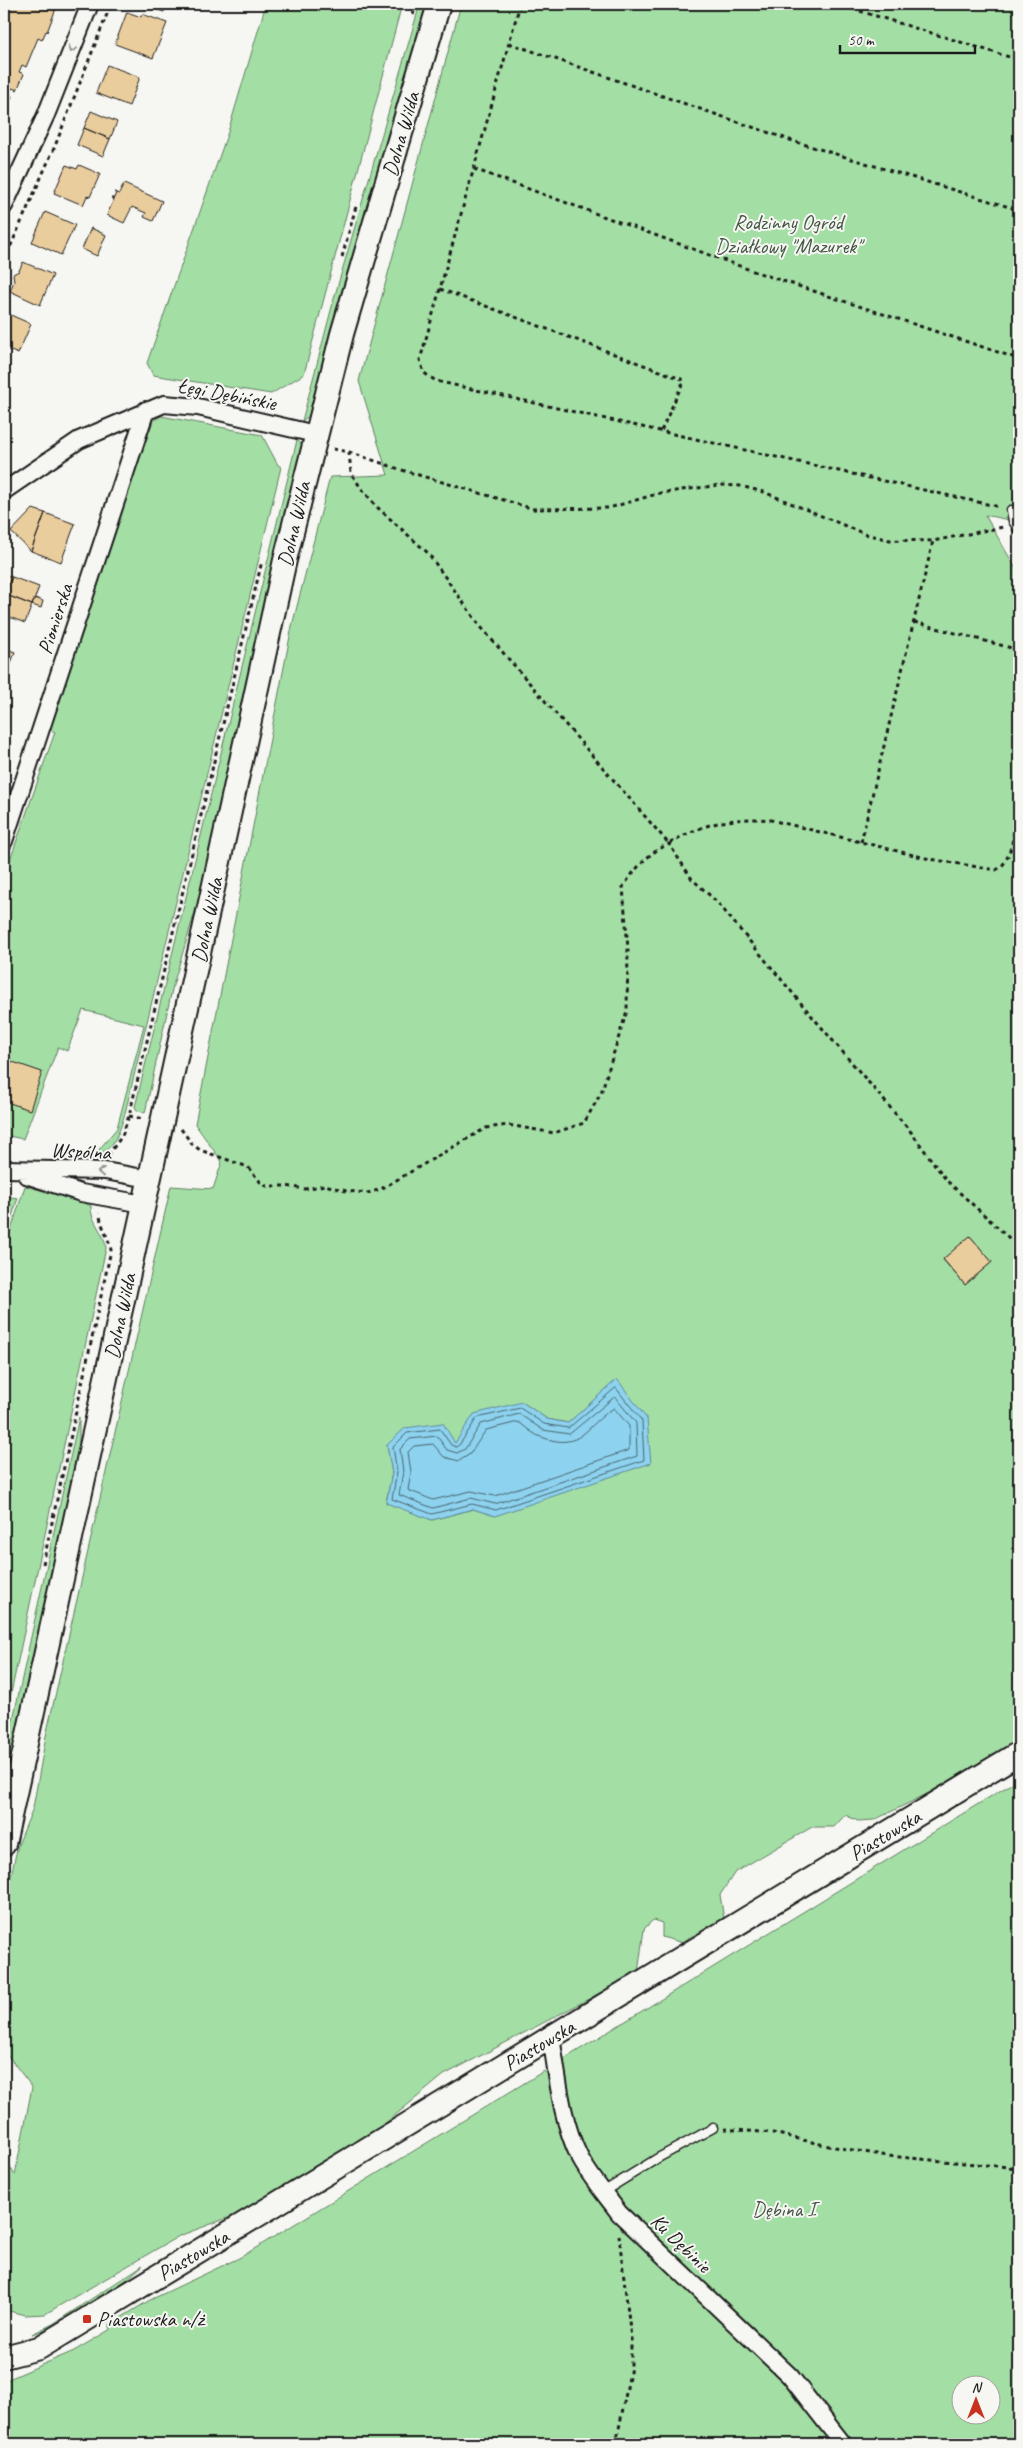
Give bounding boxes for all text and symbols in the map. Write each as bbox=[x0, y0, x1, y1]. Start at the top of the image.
scale bar bbox=[840, 22, 976, 54]
text: 50 m bbox=[848, 31, 875, 50]
one-way arrow bbox=[67, 44, 78, 53]
street label: Dolna Wilda bbox=[377, 87, 426, 179]
park label: Rodzinny Ogród Działkowy "Mazurek" bbox=[715, 209, 865, 259]
street label: Łęgi Dębińskie bbox=[176, 372, 279, 416]
street label: Dolna Wilda bbox=[272, 477, 317, 569]
street label: Pionierska bbox=[31, 579, 79, 657]
street label: Dolna Wilda bbox=[185, 873, 229, 965]
street label: Wspólna bbox=[50, 1136, 113, 1166]
one-way arrow bbox=[97, 1166, 105, 1177]
street label: Dolna Wilda bbox=[98, 1269, 142, 1361]
street label: Piastowska bbox=[845, 1803, 927, 1866]
street label: Piastowska bbox=[499, 2013, 581, 2076]
park label: Dębina I bbox=[752, 2196, 820, 2222]
street label: Ku Dębinie bbox=[645, 2208, 718, 2279]
street label: Piastowska bbox=[153, 2223, 235, 2286]
place label: Piastowska n/ż bbox=[97, 2306, 206, 2332]
marker: Piastowska n/ż bbox=[81, 2313, 93, 2325]
north arrow bbox=[950, 2376, 1000, 2426]
text: N bbox=[972, 2379, 983, 2396]

